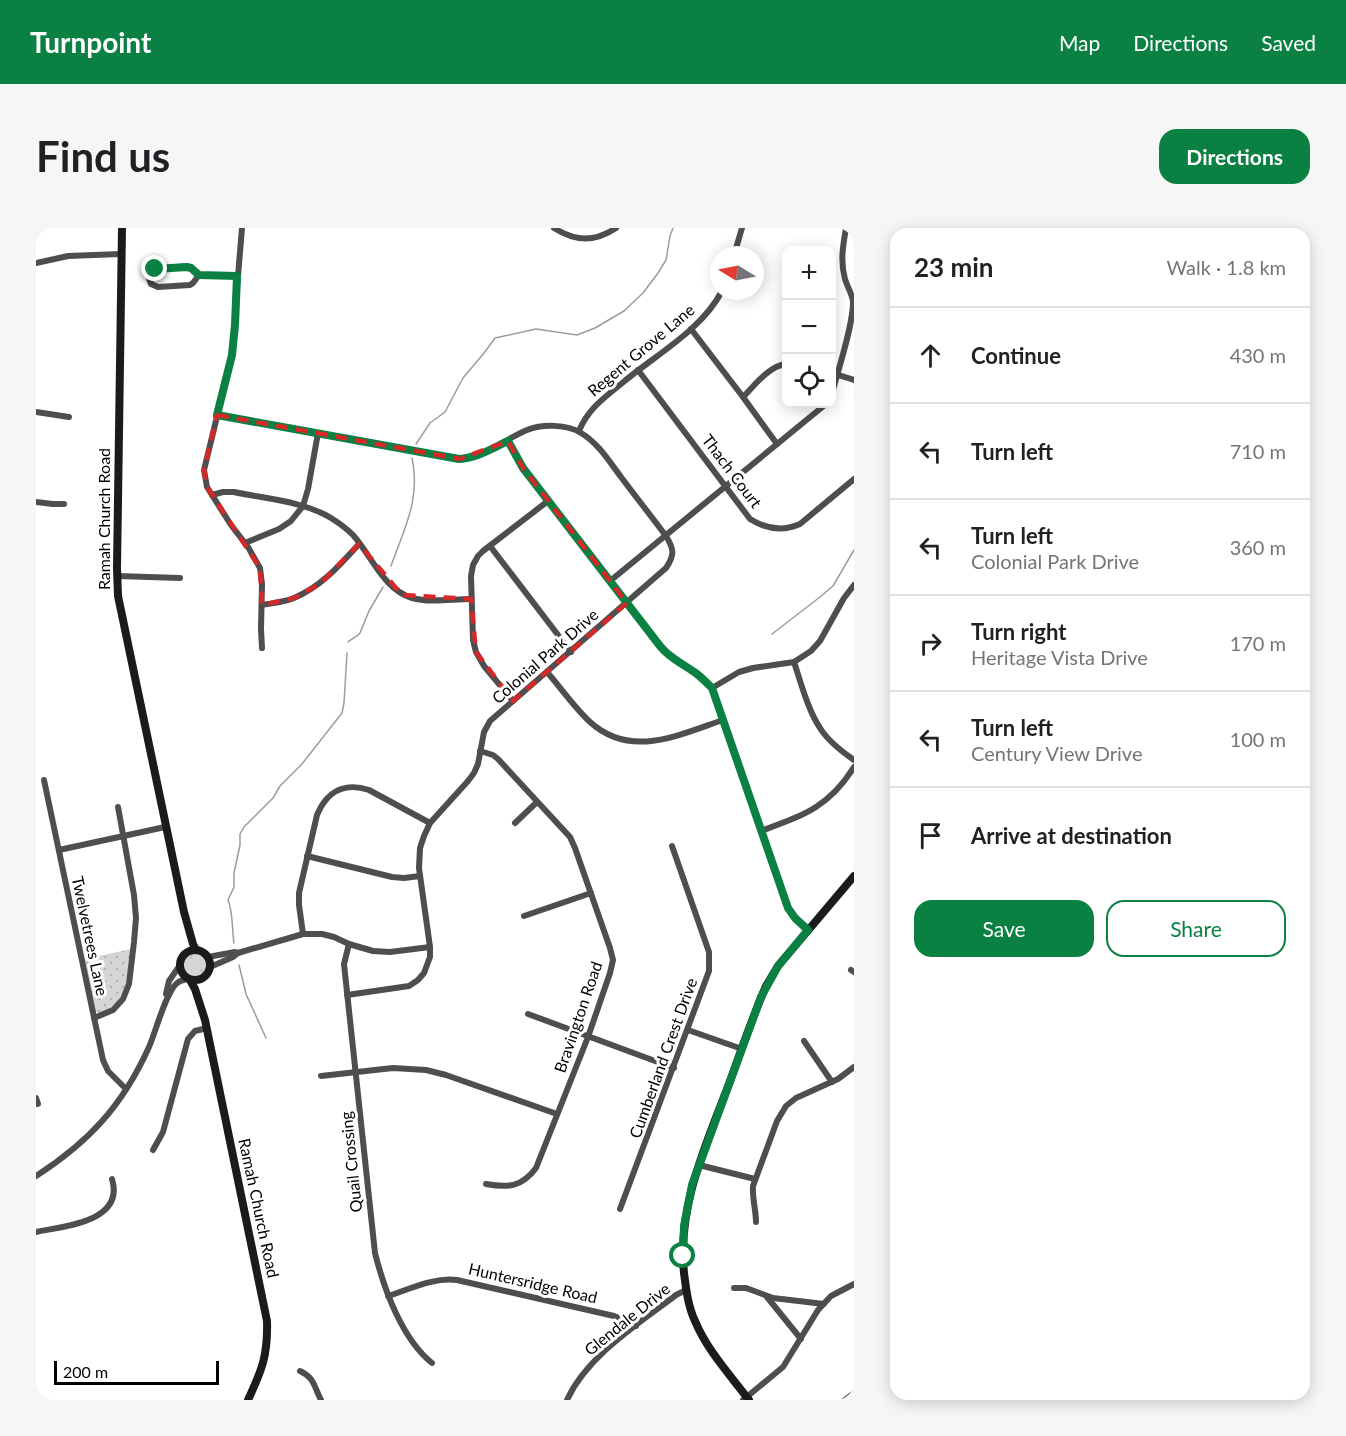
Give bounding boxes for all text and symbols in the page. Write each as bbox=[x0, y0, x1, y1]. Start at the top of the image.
text: Turnpoint bbox=[30, 25, 151, 59]
text: Map bbox=[1059, 30, 1100, 55]
text: Directions bbox=[1133, 30, 1228, 55]
text: Saved bbox=[1261, 30, 1316, 55]
button: Directions bbox=[1159, 129, 1310, 184]
text: Find us bbox=[36, 131, 170, 181]
north arrow bbox=[710, 246, 764, 300]
map controls bbox=[782, 246, 836, 408]
button: + bbox=[782, 246, 836, 300]
text: 23 min bbox=[914, 251, 994, 283]
route end bbox=[141, 255, 167, 281]
text: Walk · 1.8 km bbox=[1167, 255, 1286, 279]
street label: Regent Grove Lane bbox=[584, 300, 698, 400]
button: − bbox=[782, 300, 836, 354]
icon: ahead bbox=[914, 339, 947, 372]
text: Continue bbox=[971, 342, 1061, 369]
text: 430 m bbox=[1230, 343, 1286, 367]
button: locate bbox=[782, 354, 836, 408]
street label: Thach Court bbox=[699, 430, 766, 511]
icon: left bbox=[914, 435, 947, 468]
text: Turn left bbox=[971, 438, 1053, 465]
text: 710 m bbox=[1230, 439, 1286, 463]
street label: Ramah Church Road bbox=[94, 448, 113, 590]
text: Turn left bbox=[971, 522, 1053, 549]
icon: left bbox=[914, 531, 947, 564]
text: 360 m bbox=[1230, 535, 1286, 559]
text: Colonial Park Drive bbox=[971, 549, 1139, 573]
street label: Colonial Park Drive bbox=[488, 604, 602, 707]
text: Turn right bbox=[971, 618, 1066, 645]
icon: right bbox=[914, 627, 947, 660]
text: 170 m bbox=[1230, 631, 1286, 655]
text: Heritage Vista Drive bbox=[971, 645, 1148, 669]
text: Turn left bbox=[971, 714, 1053, 741]
icon: left bbox=[914, 723, 947, 756]
text: 100 m bbox=[1230, 727, 1286, 751]
text: Century View Drive bbox=[971, 741, 1142, 765]
icon: arrive bbox=[914, 819, 947, 852]
text: Arrive at destination bbox=[971, 822, 1172, 849]
street label: Twelvetrees Lane bbox=[69, 874, 112, 997]
button: Save bbox=[914, 900, 1094, 957]
button: Share bbox=[1106, 900, 1286, 957]
street label: Bravington Road bbox=[550, 959, 605, 1075]
street label: Cumberland Crest Drive bbox=[625, 975, 700, 1141]
street label: Quail Crossing bbox=[336, 1111, 365, 1213]
street label: Ramah Church Road bbox=[235, 1136, 284, 1279]
route start bbox=[669, 1242, 695, 1268]
street label: Huntersridge Road bbox=[467, 1258, 599, 1307]
street label: Glendale Drive bbox=[580, 1278, 673, 1359]
scale bar bbox=[54, 1358, 219, 1386]
text: 200 m bbox=[63, 1362, 108, 1381]

